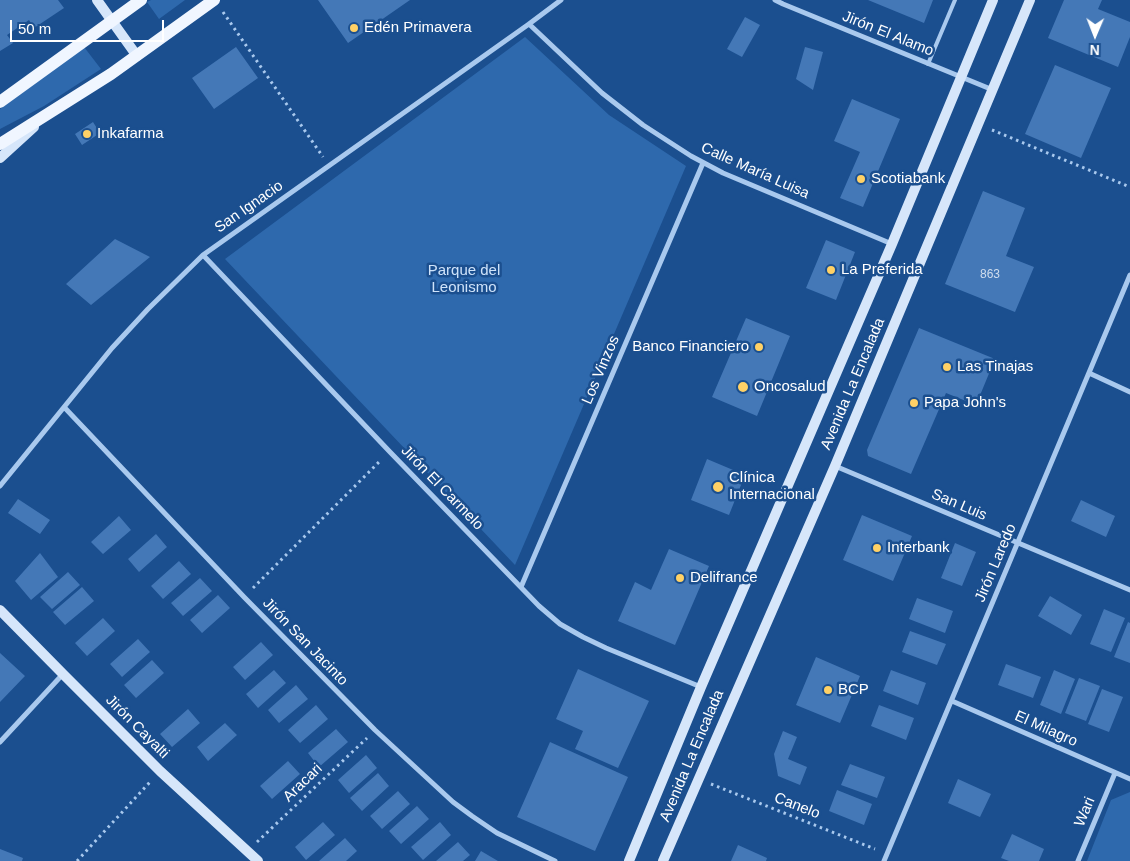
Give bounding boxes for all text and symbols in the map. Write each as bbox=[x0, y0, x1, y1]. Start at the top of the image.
street label: Jirón El Alamo bbox=[840, 8, 936, 60]
scale bar bbox=[12, 10, 166, 42]
north arrow bbox=[1070, 10, 1120, 60]
place label: Edén Primavera bbox=[364, 19, 472, 37]
text: 50 m bbox=[18, 20, 51, 37]
marker: Edén Primavera bbox=[348, 22, 360, 34]
text: N bbox=[1090, 42, 1100, 58]
place label: Inkafarma bbox=[97, 125, 164, 143]
marker: Inkafarma bbox=[81, 128, 93, 140]
street label: Calle María Luisa bbox=[698, 139, 812, 203]
place label: Scotiabank bbox=[871, 170, 945, 188]
marker: Scotiabank bbox=[855, 173, 867, 185]
street label: San Ignacio bbox=[211, 177, 287, 237]
place label: La Preferida bbox=[841, 261, 923, 279]
park label: Parque del Leonismo bbox=[428, 262, 500, 297]
marker: La Preferida bbox=[825, 264, 837, 276]
house number: 863 bbox=[980, 268, 1000, 282]
street label: Avenida La Encalada bbox=[817, 315, 889, 453]
street label: Los Vinzos bbox=[578, 333, 624, 407]
place label: Banco Financiero bbox=[632, 338, 749, 356]
marker: Banco Financiero bbox=[753, 341, 765, 353]
place label: Las Tinajas bbox=[957, 358, 1033, 376]
marker: Las Tinajas bbox=[941, 361, 953, 373]
place label: Oncosalud bbox=[754, 378, 826, 396]
marker: Oncosalud bbox=[736, 380, 750, 394]
place label: Papa John's bbox=[924, 394, 1006, 412]
marker: Papa John's bbox=[908, 397, 920, 409]
street label: Jirón El Carmelo bbox=[397, 442, 487, 534]
place label: Clínica Internacional bbox=[729, 469, 815, 504]
marker: Clínica Internacional bbox=[711, 480, 725, 494]
street label: San Luis bbox=[929, 485, 989, 525]
street label: Jirón Laredo bbox=[971, 521, 1021, 605]
place label: Interbank bbox=[887, 539, 950, 557]
marker: Interbank bbox=[871, 542, 883, 554]
place label: Delifrance bbox=[690, 569, 758, 587]
marker: Delifrance bbox=[674, 572, 686, 584]
street label: Jirón San Jacinto bbox=[259, 594, 351, 690]
place label: BCP bbox=[838, 681, 869, 699]
marker: BCP bbox=[822, 684, 834, 696]
street label: Avenida La Encalada bbox=[656, 687, 728, 825]
street label: Jirón Cayalti bbox=[101, 691, 173, 763]
street label: El Milagro bbox=[1012, 707, 1080, 751]
street label: Aracari bbox=[280, 760, 326, 806]
street label: Canelo bbox=[772, 789, 822, 823]
street label: Wari bbox=[1071, 795, 1099, 829]

